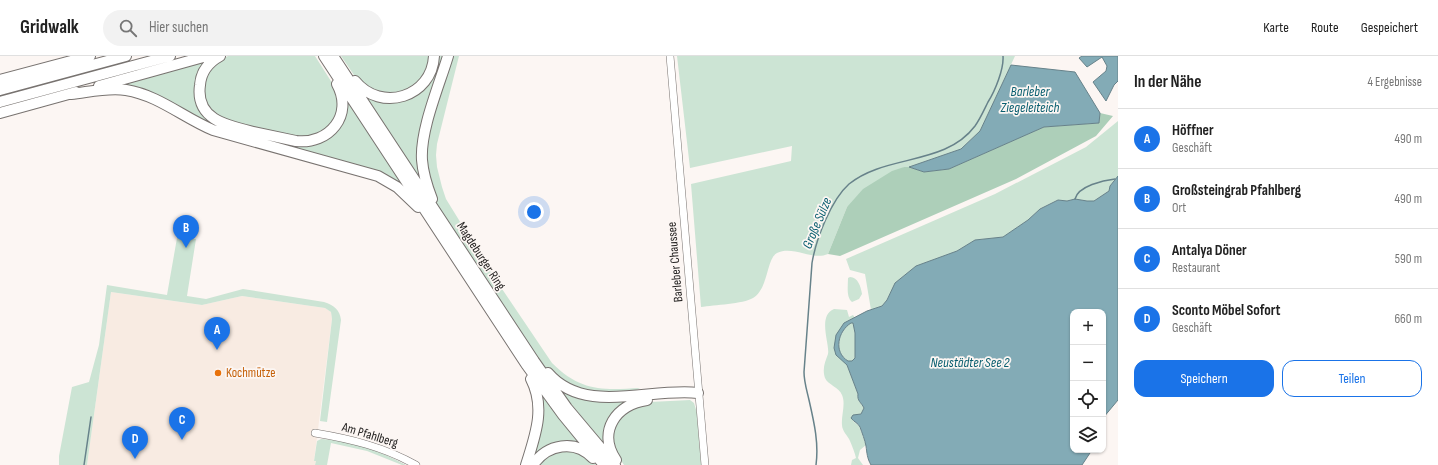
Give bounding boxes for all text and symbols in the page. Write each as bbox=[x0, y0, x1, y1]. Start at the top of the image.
search box bbox=[103, 10, 383, 46]
text: Gridwalk bbox=[20, 16, 79, 39]
icon: search bbox=[117, 17, 139, 39]
text: Hier suchen bbox=[149, 18, 209, 37]
text: Karte bbox=[1263, 19, 1289, 36]
text: Route bbox=[1311, 19, 1339, 36]
text: Gespeichert bbox=[1361, 19, 1418, 36]
text: In der Nähe bbox=[1134, 72, 1201, 92]
text: 4 Ergebnisse bbox=[1368, 74, 1422, 90]
water label: Barleber Ziegeleiteich bbox=[1000, 83, 1060, 116]
text: Höffner bbox=[1172, 121, 1214, 140]
text: A bbox=[1144, 131, 1150, 147]
text: 490 m bbox=[1395, 131, 1422, 147]
text: Geschäft bbox=[1172, 140, 1212, 156]
text: Großsteingrab Pfahlberg bbox=[1172, 181, 1301, 200]
text: B bbox=[1144, 191, 1150, 207]
text: 490 m bbox=[1395, 191, 1422, 207]
water label: Große Sülze bbox=[799, 194, 836, 251]
text: Ort bbox=[1172, 200, 1186, 216]
your location bbox=[524, 202, 544, 222]
pin: B bbox=[173, 215, 199, 248]
street label: Magdeburger Ring bbox=[453, 219, 509, 293]
street label: Barleber Chaussee bbox=[664, 221, 686, 303]
text: Antalya Döner bbox=[1172, 241, 1247, 260]
text: C bbox=[1144, 251, 1150, 267]
text: 590 m bbox=[1395, 251, 1422, 267]
text: Restaurant bbox=[1172, 260, 1220, 276]
text: Sconto Möbel Sofort bbox=[1172, 301, 1281, 320]
map controls bbox=[1070, 309, 1106, 453]
button: + bbox=[1070, 309, 1106, 345]
text: D bbox=[1144, 311, 1150, 327]
text: 660 m bbox=[1394, 311, 1422, 327]
pin: A bbox=[204, 317, 230, 350]
text: Geschäft bbox=[1172, 320, 1212, 336]
button: − bbox=[1070, 345, 1106, 381]
water label: Neustädter See 2 bbox=[931, 354, 1010, 371]
button: Speichern bbox=[1134, 360, 1274, 397]
button: Teilen bbox=[1282, 360, 1422, 397]
place label: Kochmütze bbox=[226, 365, 275, 381]
marker: Kochmütze bbox=[213, 368, 223, 378]
button: locate bbox=[1070, 381, 1106, 417]
pin: C bbox=[169, 407, 195, 440]
button: layers bbox=[1070, 417, 1106, 453]
street label: Am Pfahlberg bbox=[339, 419, 400, 451]
pin: D bbox=[122, 426, 148, 459]

